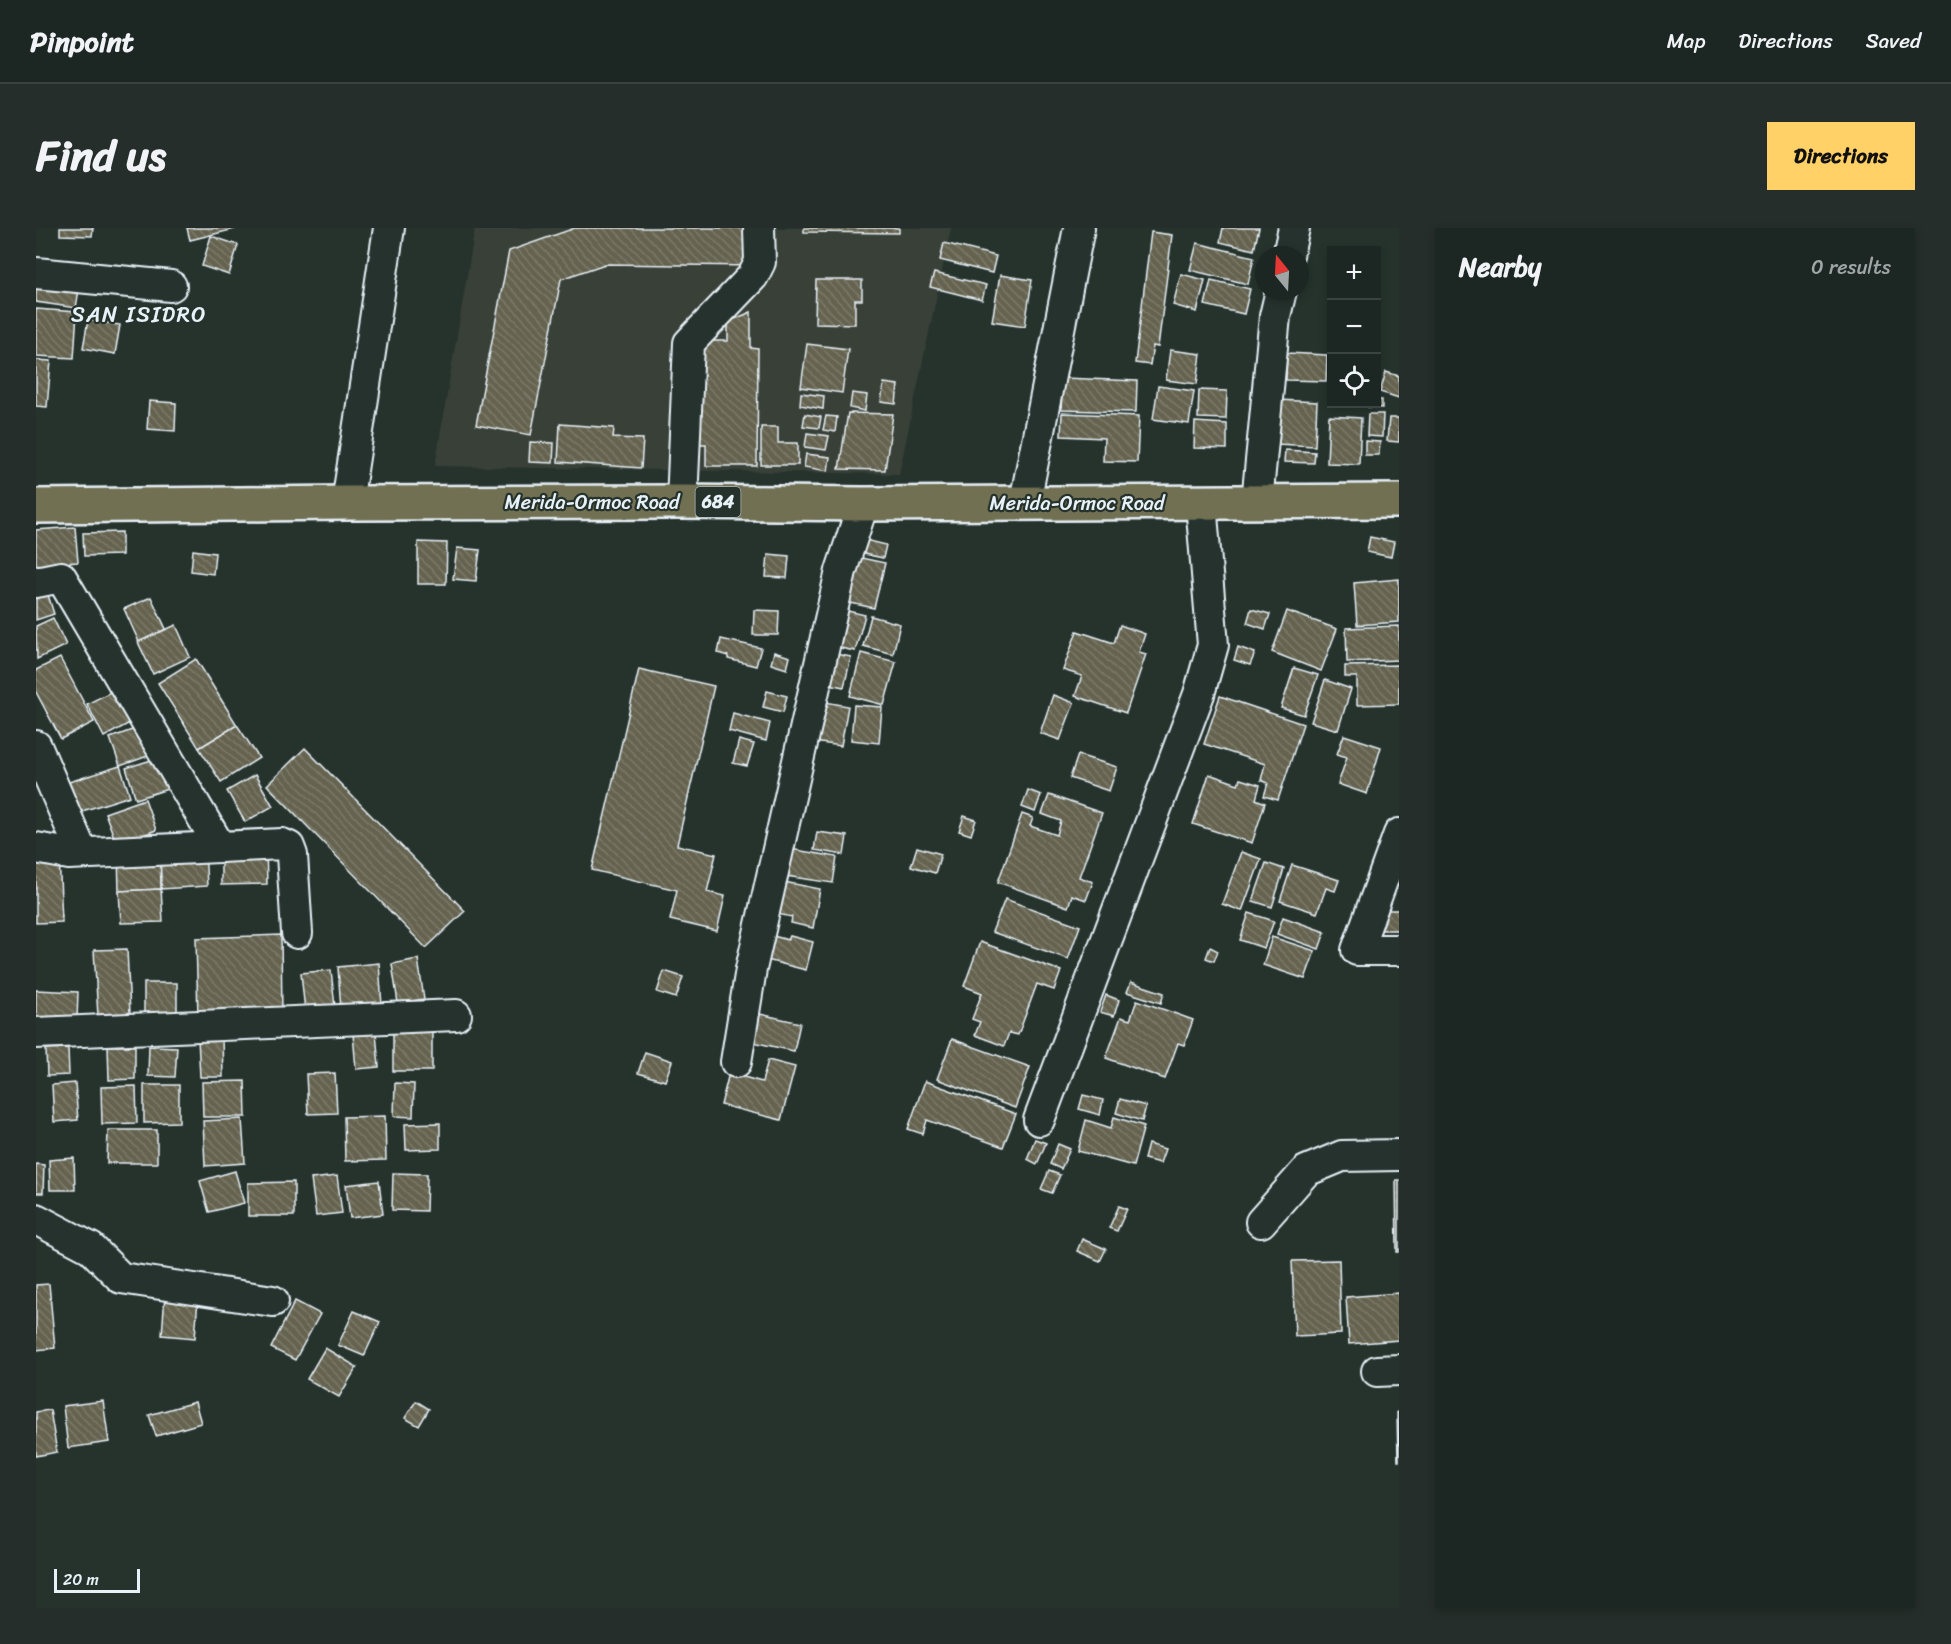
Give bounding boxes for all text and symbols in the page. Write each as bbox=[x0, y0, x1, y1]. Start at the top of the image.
text: Pinpoint bbox=[30, 17, 134, 66]
text: Map bbox=[1667, 22, 1705, 60]
text: Directions bbox=[1738, 22, 1833, 60]
text: Saved bbox=[1866, 22, 1921, 60]
text: Find us bbox=[36, 119, 166, 193]
button: Directions bbox=[1767, 122, 1915, 190]
text: Nearby bbox=[1459, 244, 1541, 290]
north arrow bbox=[1255, 246, 1309, 300]
map controls bbox=[1327, 246, 1381, 408]
button: + bbox=[1327, 246, 1381, 300]
text: 0 results bbox=[1811, 250, 1891, 285]
district label: SAN ISIDRO bbox=[71, 295, 207, 334]
button: − bbox=[1327, 300, 1381, 354]
button: locate bbox=[1327, 354, 1381, 408]
street label: Merida-Ormoc Road bbox=[505, 485, 681, 520]
street label: Merida-Ormoc Road bbox=[990, 486, 1166, 521]
road number: 684 bbox=[696, 487, 740, 517]
text: 20 m bbox=[63, 1565, 99, 1594]
scale bar bbox=[54, 1566, 140, 1594]

